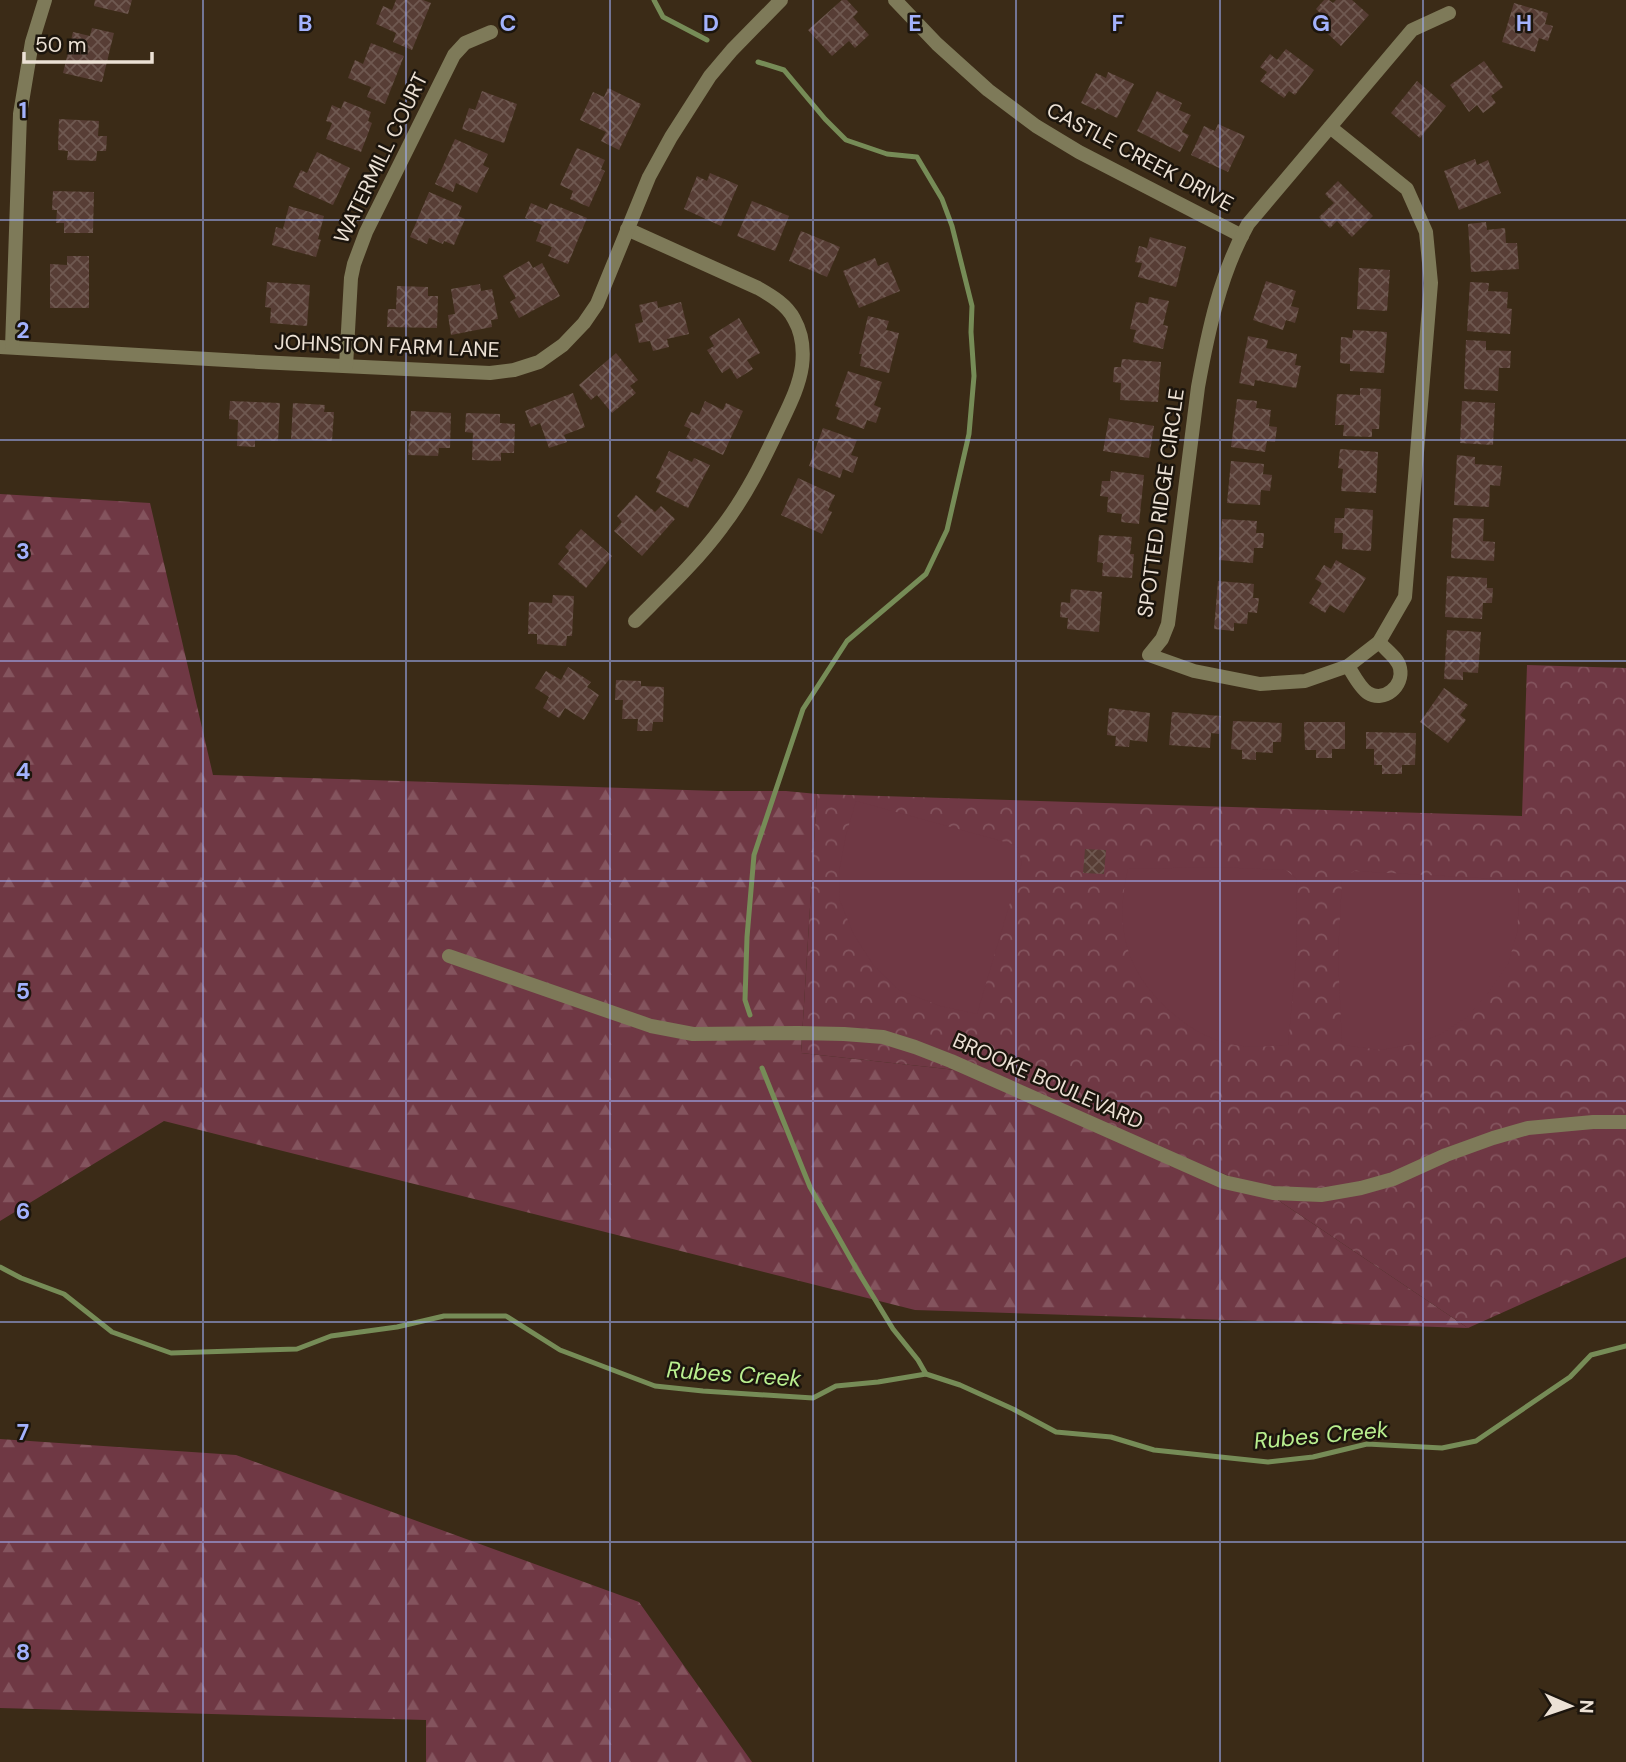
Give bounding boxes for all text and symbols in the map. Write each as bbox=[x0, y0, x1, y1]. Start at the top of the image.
text: B bbox=[298, 8, 312, 38]
text: C bbox=[500, 8, 516, 38]
text: D bbox=[703, 8, 719, 38]
text: E bbox=[908, 8, 922, 38]
text: F bbox=[1112, 8, 1125, 38]
text: G bbox=[1312, 8, 1330, 38]
text: H bbox=[1516, 8, 1532, 38]
scale bar bbox=[24, 21, 152, 65]
text: 50 m bbox=[35, 31, 86, 59]
street label: WATERMILL COURT bbox=[327, 68, 435, 248]
text: 1 bbox=[19, 95, 27, 125]
street label: CASTLE CREEK DRIVE bbox=[1042, 96, 1238, 218]
text: 2 bbox=[16, 315, 30, 345]
street label: JOHNSTON FARM LANE bbox=[274, 328, 500, 364]
street label: SPOTTED RIDGE CIRCLE bbox=[1131, 387, 1191, 619]
text: 3 bbox=[16, 536, 30, 566]
text: 4 bbox=[16, 756, 31, 786]
text: 5 bbox=[16, 976, 30, 1006]
street label: BROOKE BOULEVARD bbox=[948, 1026, 1148, 1136]
text: 6 bbox=[16, 1196, 30, 1226]
water label: Rubes Creek bbox=[666, 1354, 803, 1394]
water label: Rubes Creek bbox=[1252, 1414, 1390, 1456]
text: 7 bbox=[17, 1417, 29, 1447]
text: 8 bbox=[16, 1637, 30, 1667]
north arrow bbox=[1535, 1671, 1605, 1741]
text: N bbox=[1574, 1699, 1599, 1714]

